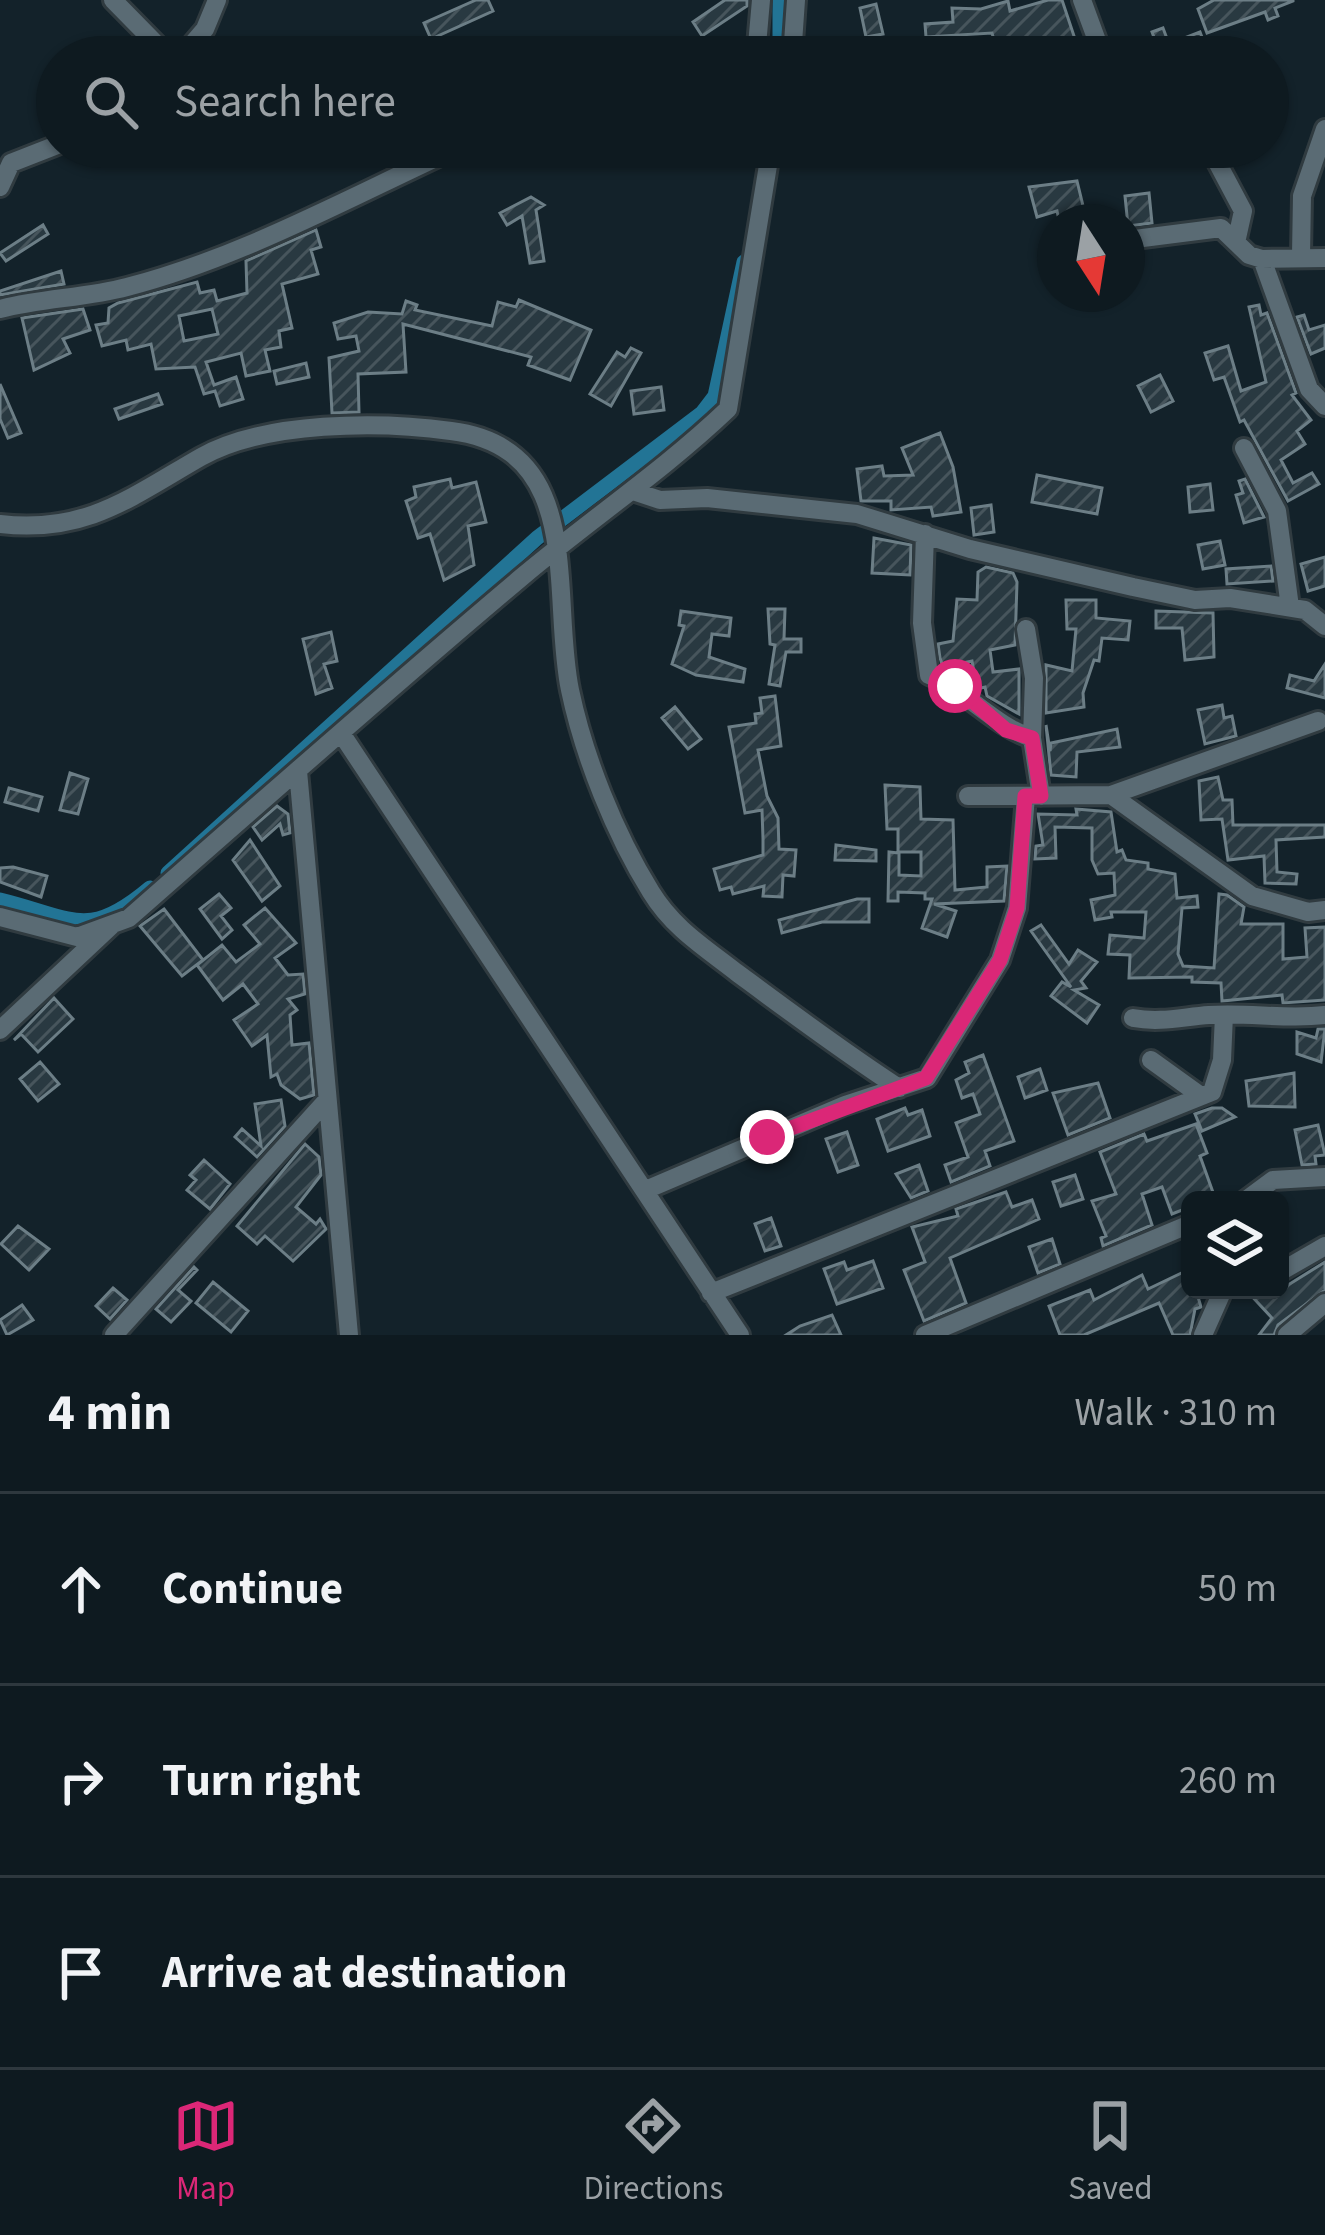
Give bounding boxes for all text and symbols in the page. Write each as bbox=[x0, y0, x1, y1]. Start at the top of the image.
search box bbox=[36, 36, 1289, 168]
icon: search bbox=[78, 69, 144, 135]
text: Search here bbox=[174, 70, 396, 134]
north arrow bbox=[1037, 204, 1145, 312]
route start bbox=[928, 659, 982, 713]
route end bbox=[740, 1110, 794, 1164]
map controls bbox=[1181, 1191, 1289, 1299]
button: layers bbox=[1181, 1191, 1289, 1299]
text: 4 min bbox=[48, 1377, 172, 1449]
text: Walk · 310 m bbox=[1074, 1385, 1277, 1441]
icon: ahead bbox=[48, 1556, 114, 1622]
text: Continue bbox=[162, 1557, 343, 1621]
text: 50 m bbox=[1198, 1561, 1277, 1617]
icon: right bbox=[48, 1748, 114, 1814]
text: Turn right bbox=[162, 1749, 361, 1813]
text: 260 m bbox=[1179, 1753, 1277, 1809]
icon: arrive bbox=[48, 1940, 114, 2006]
text: Arrive at destination bbox=[162, 1941, 567, 2005]
tab: Map bbox=[173, 2093, 239, 2212]
tab: Directions bbox=[584, 2093, 723, 2212]
tab: Saved bbox=[1068, 2093, 1152, 2212]

